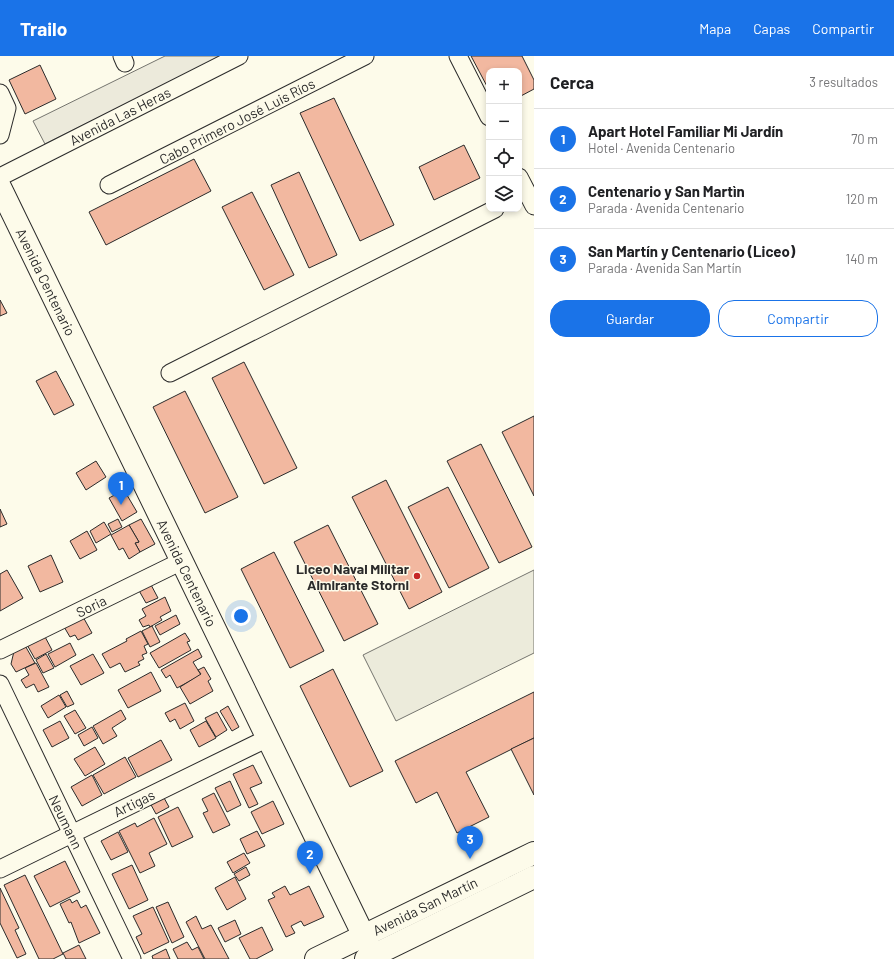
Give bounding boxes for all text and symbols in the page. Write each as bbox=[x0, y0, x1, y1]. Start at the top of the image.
text: Trailo bbox=[20, 17, 67, 40]
text: Mapa bbox=[699, 20, 731, 37]
text: Capas bbox=[753, 20, 790, 37]
text: Compartir bbox=[812, 20, 874, 37]
map controls bbox=[486, 68, 522, 212]
button: + bbox=[486, 68, 522, 104]
text: Cerca bbox=[550, 72, 594, 92]
street label: Cabo Primero José Luis Ríos bbox=[156, 74, 318, 168]
text: 3 resultados bbox=[809, 74, 878, 90]
street label: Avenida Las Heras bbox=[67, 83, 173, 149]
button: − bbox=[486, 104, 522, 140]
text: Apart Hotel Familiar Mi Jardín bbox=[588, 122, 783, 140]
text: 1 bbox=[561, 131, 565, 147]
text: 70 m bbox=[851, 131, 878, 147]
button: locate bbox=[486, 140, 522, 176]
text: Hotel · Avenida Centenario bbox=[588, 140, 735, 156]
button: layers bbox=[486, 176, 522, 212]
text: Centenario y San Martìn bbox=[588, 182, 745, 200]
text: 2 bbox=[559, 191, 567, 207]
text: 120 m bbox=[846, 191, 878, 207]
text: Parada · Avenida Centenario bbox=[588, 200, 744, 216]
street label: Avenida Centenario bbox=[13, 225, 79, 339]
text: San Martín y Centenario (Liceo) bbox=[588, 242, 795, 260]
text: 3 bbox=[559, 251, 567, 267]
text: 140 m bbox=[846, 251, 878, 267]
text: Parada · Avenida San Martín bbox=[588, 260, 742, 276]
button: Guardar bbox=[550, 300, 710, 337]
button: Compartir bbox=[718, 300, 878, 337]
pin: 1 bbox=[108, 472, 134, 505]
street label: Avenida Centenario bbox=[154, 516, 220, 630]
place label: Liceo Naval Militar Almirante Storni bbox=[296, 560, 410, 593]
marker: Liceo Naval Militar Almirante Storni bbox=[412, 571, 422, 581]
street label: Soria bbox=[73, 591, 109, 621]
your location bbox=[231, 606, 251, 626]
street label: Artigas bbox=[111, 786, 158, 820]
street label: Neumann bbox=[46, 792, 86, 852]
pin: 3 bbox=[457, 826, 483, 859]
pin: 2 bbox=[297, 841, 323, 874]
street label: Avenida San Martín bbox=[370, 873, 480, 939]

